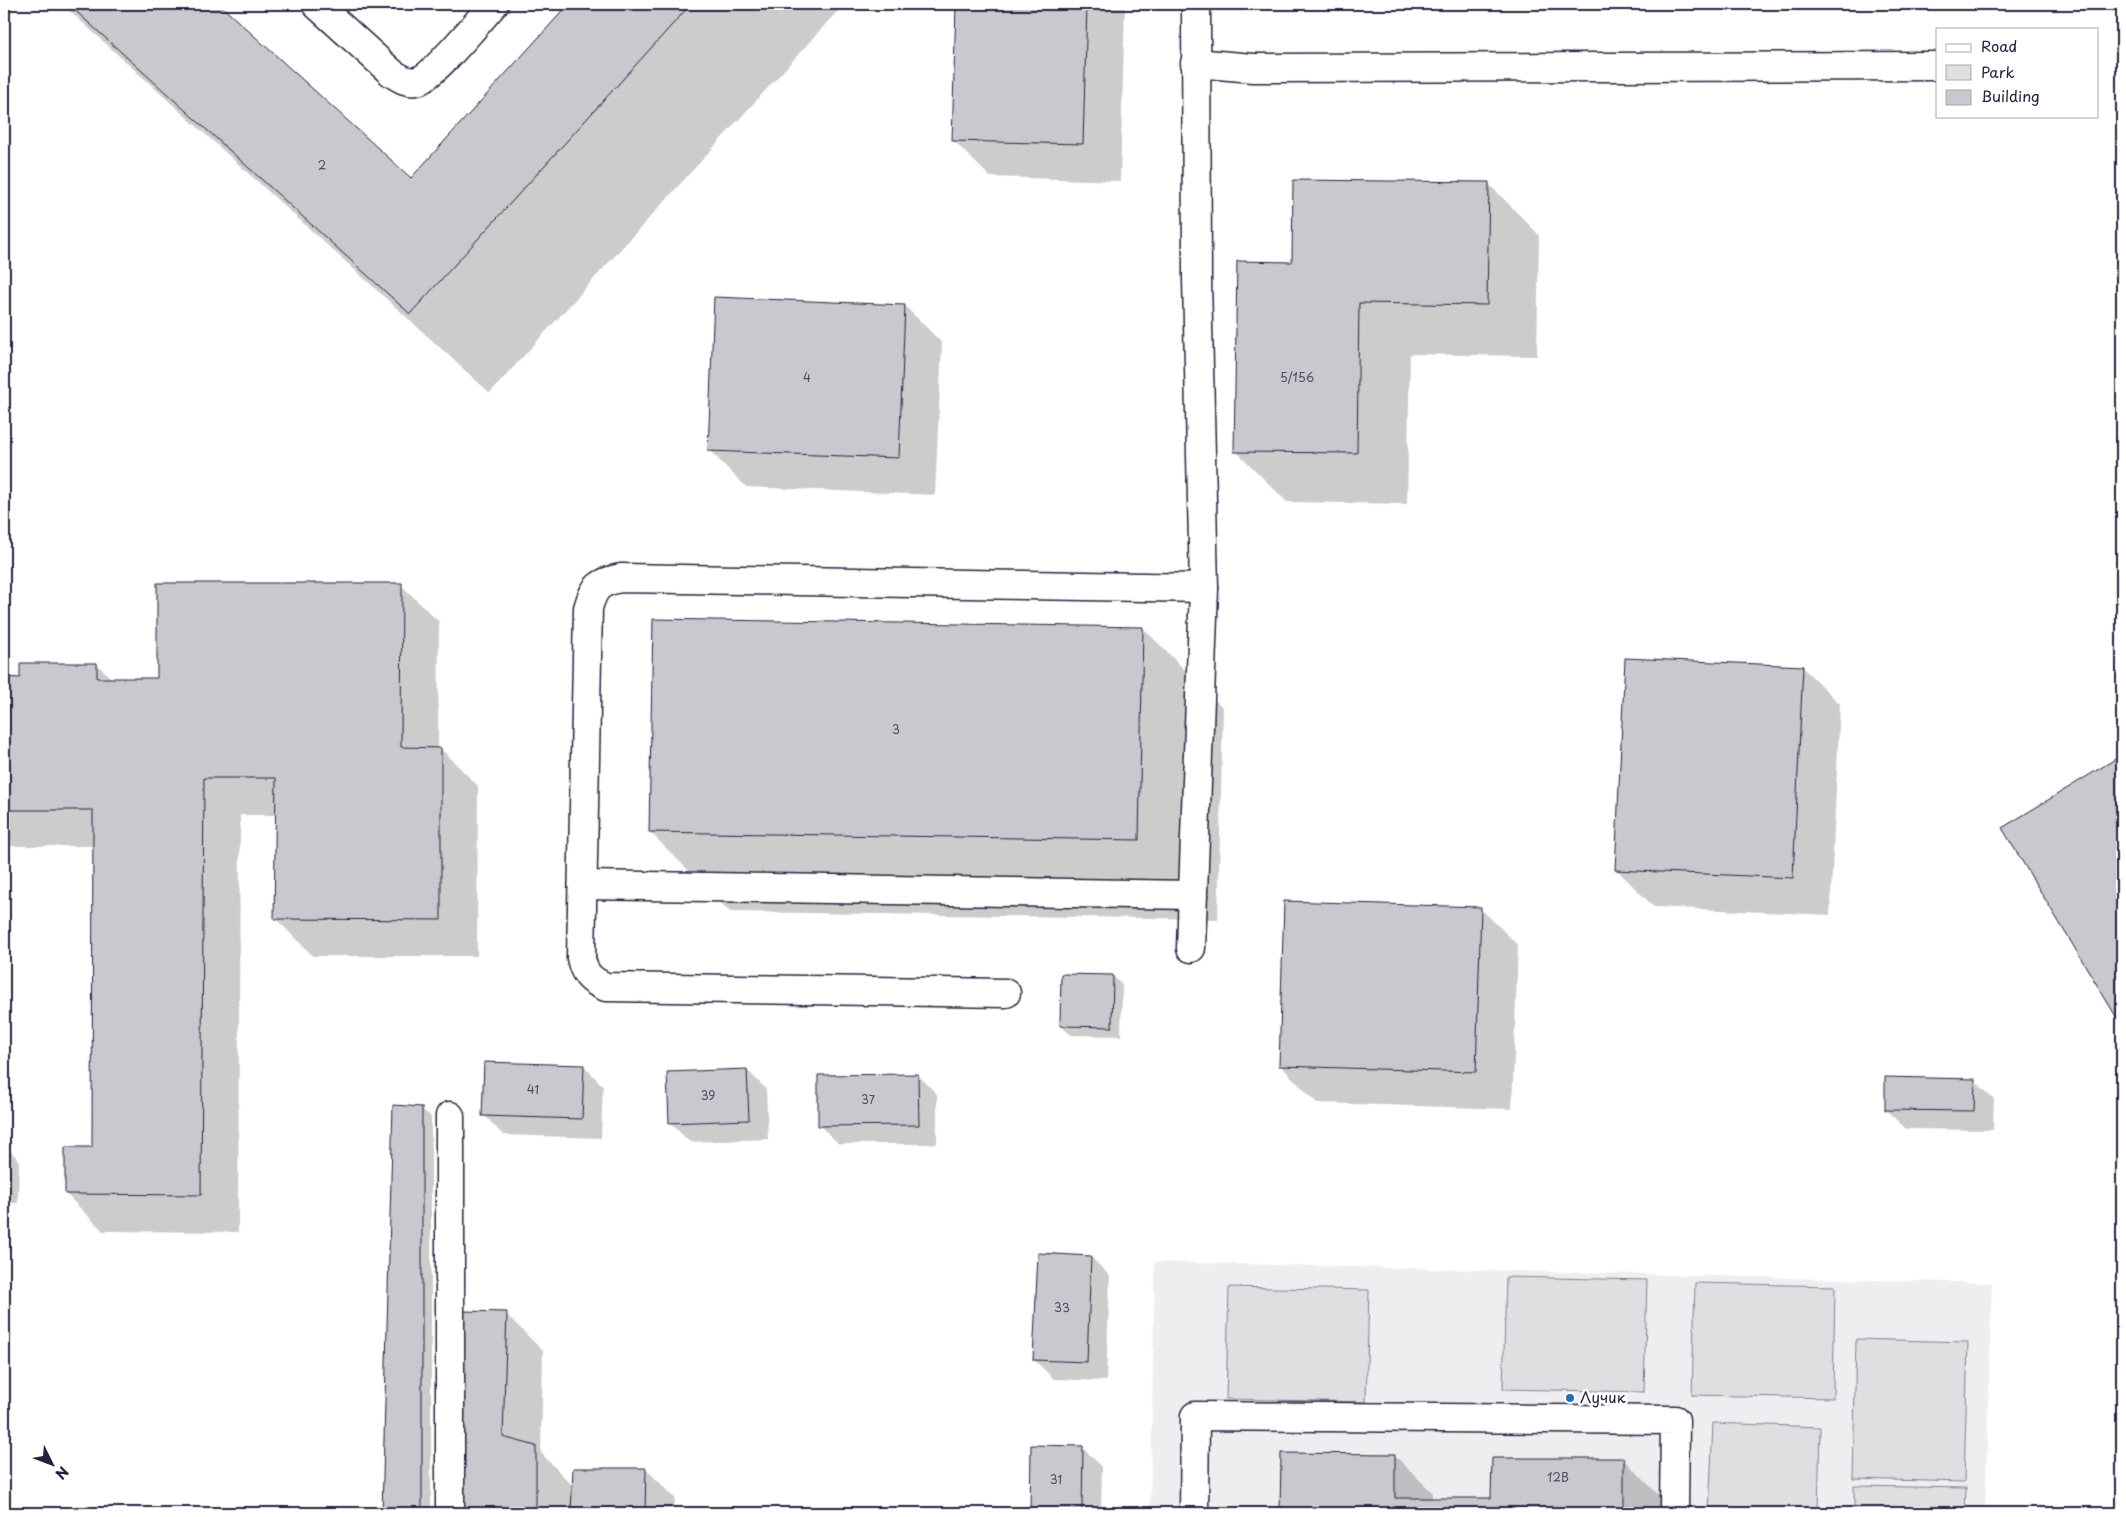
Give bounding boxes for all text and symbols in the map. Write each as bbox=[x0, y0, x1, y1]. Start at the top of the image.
legend bbox=[1936, 28, 2098, 118]
text: Road bbox=[1981, 34, 2017, 57]
text: Park bbox=[1981, 60, 2015, 83]
text: Building bbox=[1981, 84, 2040, 107]
house number: 2 bbox=[318, 156, 326, 174]
house number: 4 bbox=[803, 368, 811, 386]
house number: 5/156 bbox=[1280, 368, 1314, 386]
house number: 3 bbox=[892, 720, 900, 738]
house number: 41 bbox=[527, 1080, 539, 1098]
house number: 39 bbox=[701, 1086, 715, 1104]
house number: 37 bbox=[861, 1090, 876, 1108]
house number: 33 bbox=[1054, 1298, 1070, 1316]
place label: Лучик bbox=[1580, 1385, 1626, 1408]
marker: Лучик bbox=[1564, 1392, 1576, 1404]
north arrow bbox=[28, 1440, 78, 1490]
text: N bbox=[51, 1462, 74, 1484]
house number: 12В bbox=[1547, 1468, 1569, 1486]
house number: 31 bbox=[1050, 1470, 1062, 1488]

